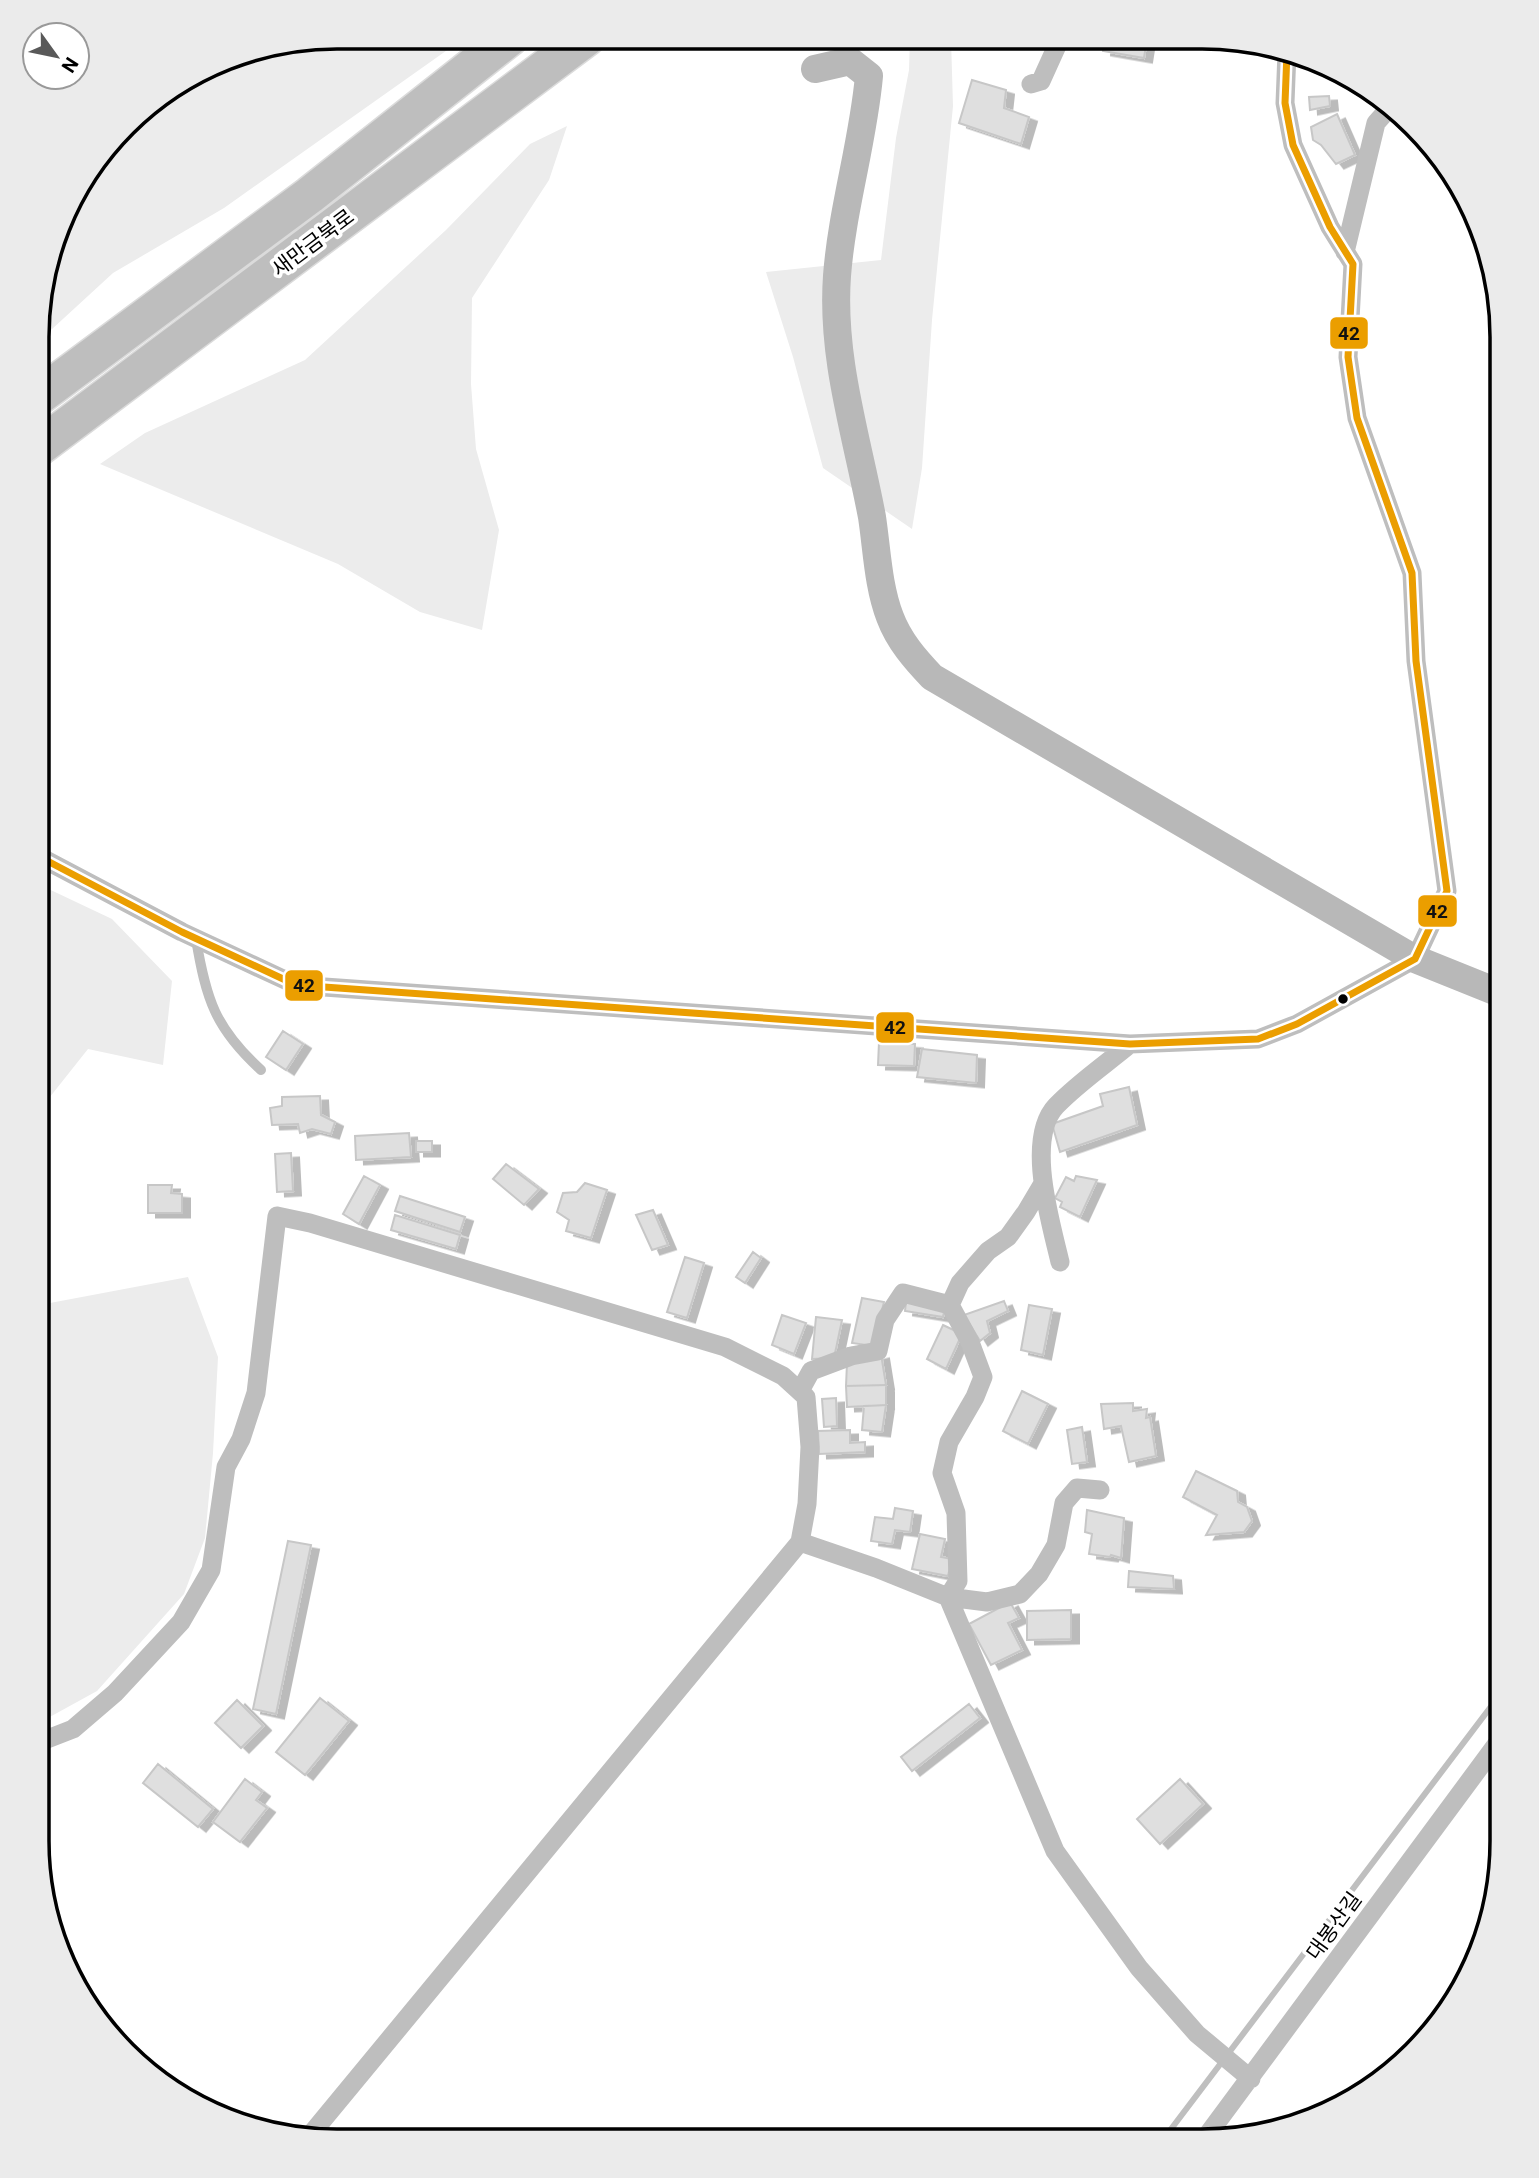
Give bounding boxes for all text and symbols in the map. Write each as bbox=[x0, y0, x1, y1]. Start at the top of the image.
north arrow bbox=[21, 21, 91, 91]
text: N bbox=[57, 53, 83, 77]
street label: 새만금북로 bbox=[267, 204, 359, 282]
line badge: 42 bbox=[1329, 316, 1369, 350]
text: 42 bbox=[1338, 322, 1360, 345]
line badge: 42 bbox=[1417, 894, 1458, 928]
text: 42 bbox=[1426, 900, 1448, 923]
line badge: 42 bbox=[284, 969, 324, 1002]
text: 42 bbox=[293, 974, 315, 997]
unlabelled marker bbox=[1336, 992, 1350, 1006]
line badge: 42 bbox=[875, 1011, 915, 1044]
text: 42 bbox=[884, 1016, 906, 1039]
street label: 대봉산길 bbox=[1302, 1888, 1366, 1964]

